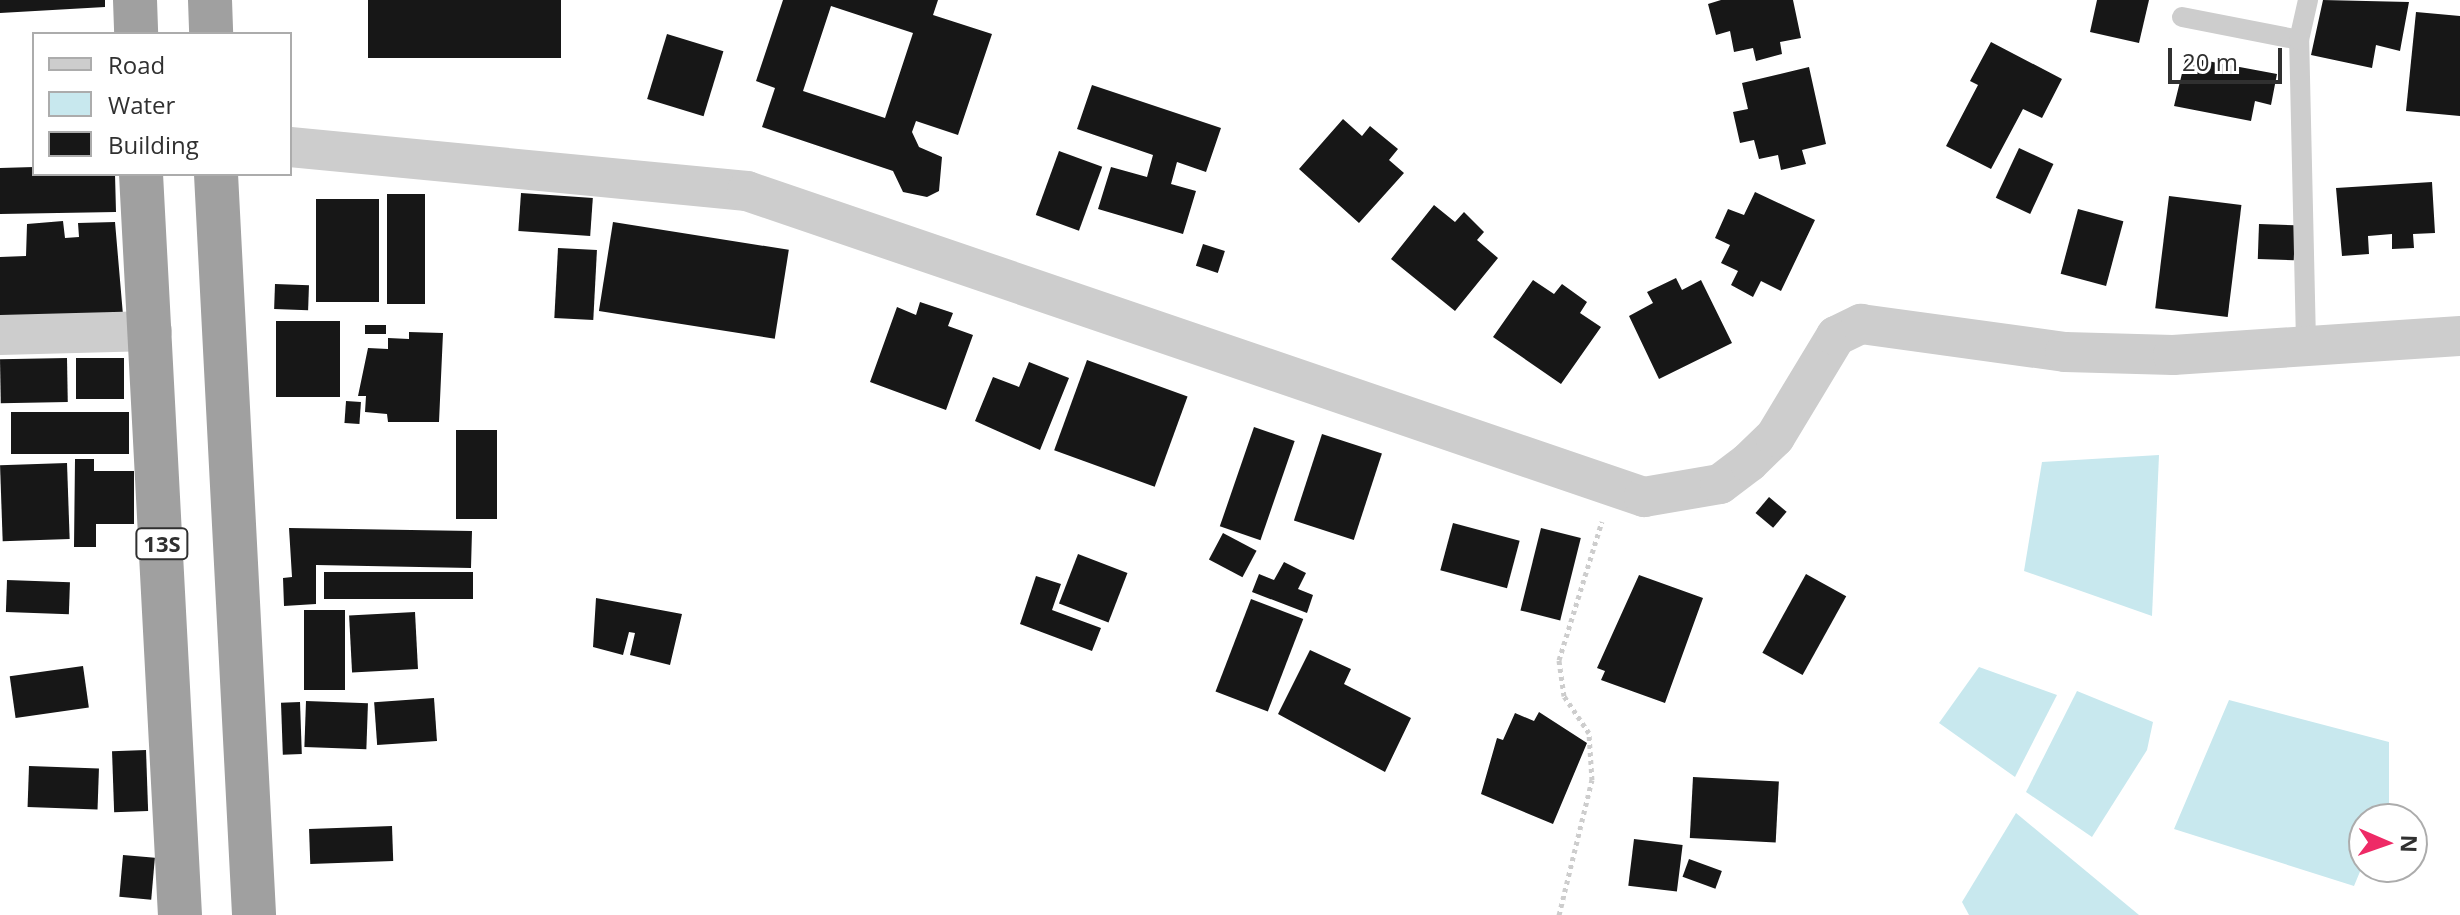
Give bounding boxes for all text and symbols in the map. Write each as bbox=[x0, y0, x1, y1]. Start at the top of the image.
legend bbox=[32, 32, 292, 176]
scale bar bbox=[2172, 32, 2286, 82]
text: 20 m bbox=[2182, 45, 2238, 78]
text: Road bbox=[108, 48, 165, 81]
text: Water bbox=[108, 88, 175, 121]
text: Building bbox=[108, 128, 199, 161]
road number: 13S bbox=[134, 526, 190, 562]
north arrow bbox=[2348, 803, 2428, 883]
text: N bbox=[2395, 834, 2425, 853]

